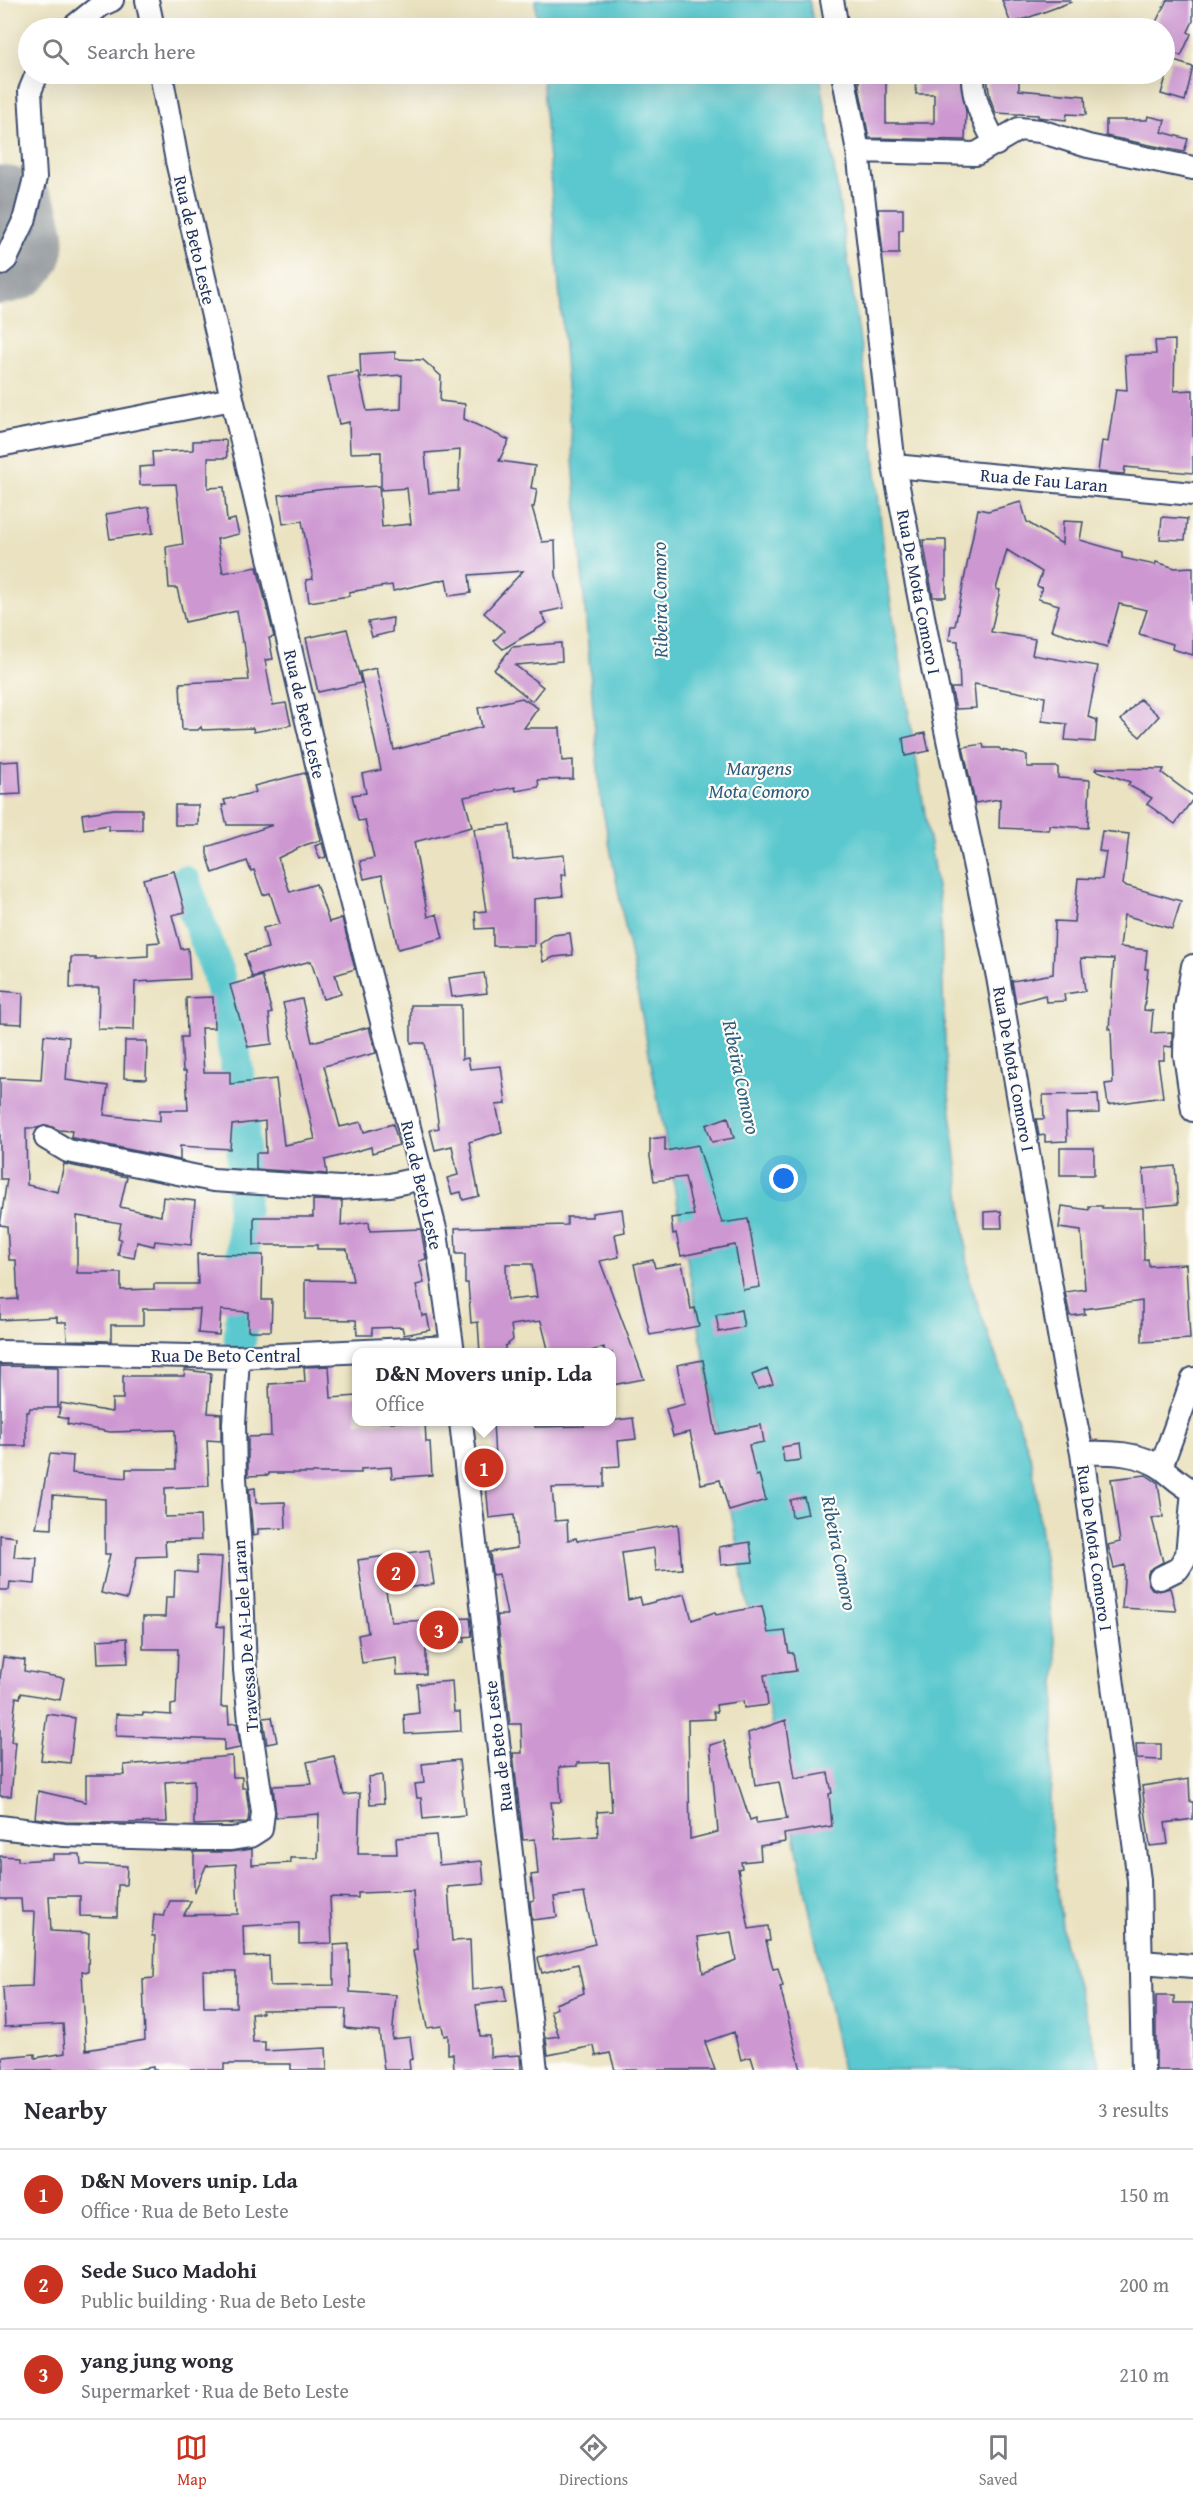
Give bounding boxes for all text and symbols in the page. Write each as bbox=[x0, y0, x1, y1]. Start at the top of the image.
search box bbox=[18, 18, 1175, 84]
icon: search bbox=[39, 35, 72, 68]
text: Search here bbox=[87, 35, 196, 67]
street label: Rua de Beto Leste bbox=[167, 173, 223, 307]
street label: Rua de Fau Laran bbox=[979, 461, 1109, 499]
street label: Rua De Mota Comoro I bbox=[890, 507, 948, 677]
water label: Ribeira Comoro bbox=[643, 541, 675, 659]
street label: Rua de Beto Leste bbox=[277, 647, 333, 781]
water label: Margens Mota Comoro bbox=[709, 753, 810, 805]
street label: Rua De Mota Comoro I bbox=[986, 984, 1042, 1154]
water label: Ribeira Comoro bbox=[716, 1016, 768, 1137]
street label: Rua de Beto Leste bbox=[394, 1118, 450, 1252]
your location bbox=[769, 1164, 798, 1193]
street label: Rua De Beto Central bbox=[151, 1342, 301, 1369]
popup bbox=[352, 1348, 616, 1426]
text: D&N Movers unip. Lda bbox=[376, 1357, 592, 1389]
text: Office bbox=[376, 1389, 424, 1418]
pin: 1 bbox=[464, 1446, 504, 1490]
street label: Rua De Mota Comoro I bbox=[1070, 1463, 1120, 1633]
water label: Ribeira Comoro bbox=[814, 1492, 865, 1613]
street label: Travessa De Ai-Lele Laran bbox=[225, 1539, 265, 1733]
pin: 2 bbox=[376, 1550, 416, 1594]
pin: 3 bbox=[420, 1608, 458, 1652]
street label: Rua de Beto Leste bbox=[477, 1679, 519, 1813]
text: Nearby bbox=[24, 2090, 107, 2129]
text: 3 results bbox=[1098, 2095, 1169, 2124]
text: D&N Movers unip. Lda bbox=[81, 2164, 298, 2196]
text: 1 bbox=[38, 2180, 49, 2209]
text: 150 m bbox=[1119, 2180, 1169, 2209]
text: Office · Rua de Beto Leste bbox=[81, 2196, 289, 2225]
text: Sede Suco Madohi bbox=[81, 2254, 257, 2286]
text: 2 bbox=[38, 2270, 49, 2299]
text: 200 m bbox=[1119, 2270, 1169, 2299]
text: Public building · Rua de Beto Leste bbox=[81, 2286, 366, 2315]
text: yang jung wong bbox=[81, 2344, 233, 2376]
text: 3 bbox=[38, 2360, 49, 2389]
text: 210 m bbox=[1119, 2360, 1169, 2389]
text: Supermarket · Rua de Beto Leste bbox=[81, 2376, 349, 2405]
tab: Map bbox=[175, 2431, 208, 2491]
tab: Directions bbox=[559, 2431, 628, 2491]
tab: Saved bbox=[979, 2431, 1018, 2491]

